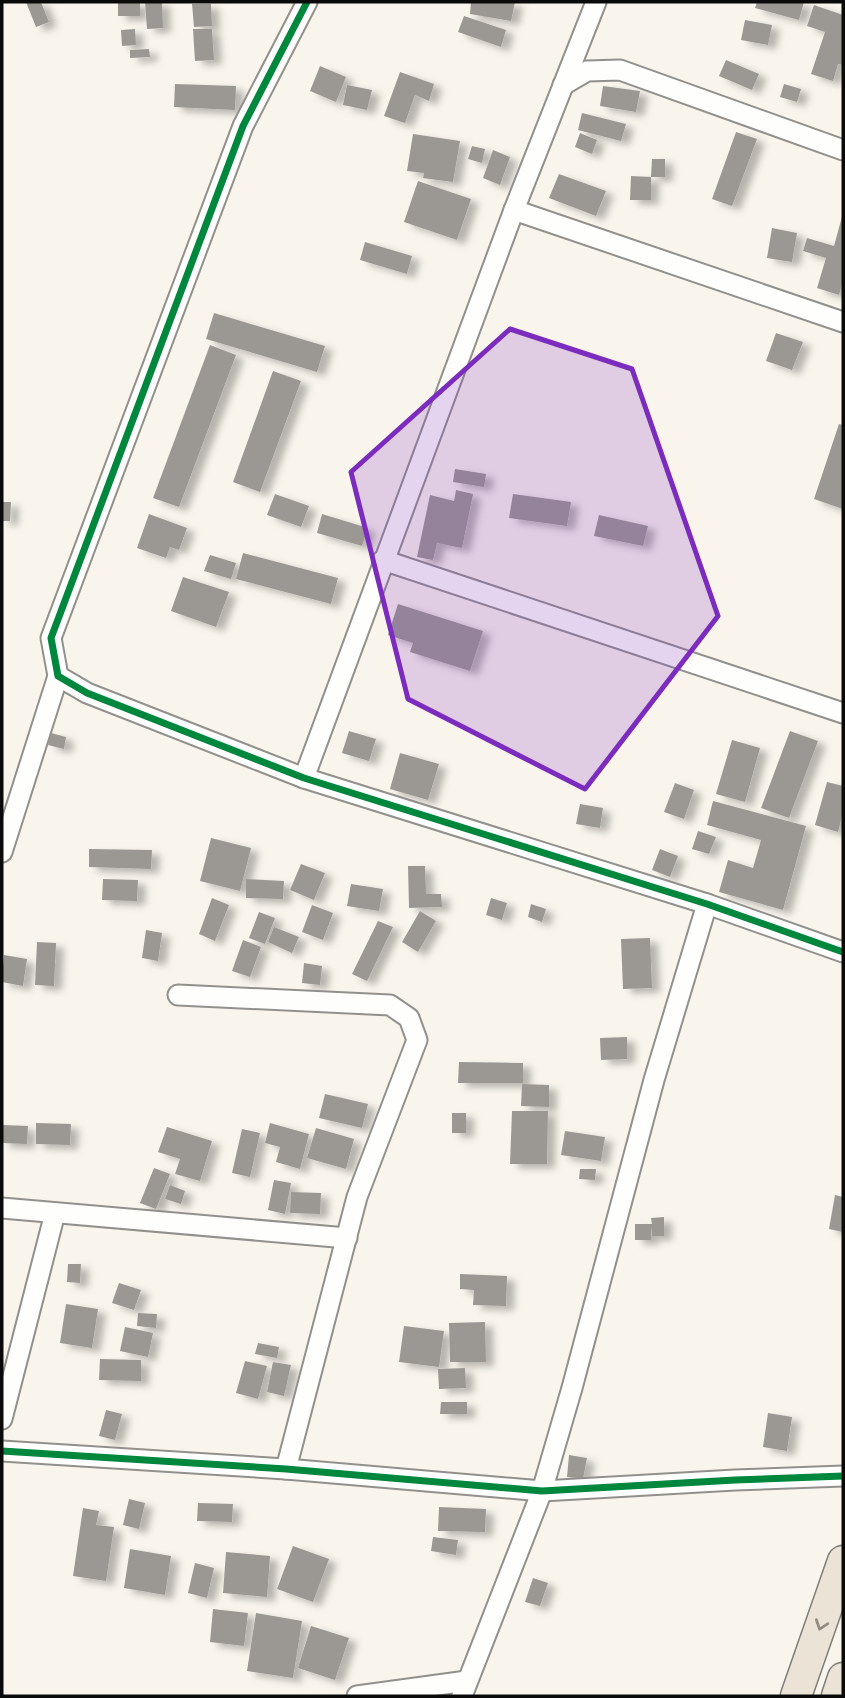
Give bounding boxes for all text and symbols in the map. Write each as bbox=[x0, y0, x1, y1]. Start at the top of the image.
one-way arrow bbox=[815, 1619, 829, 1631]

